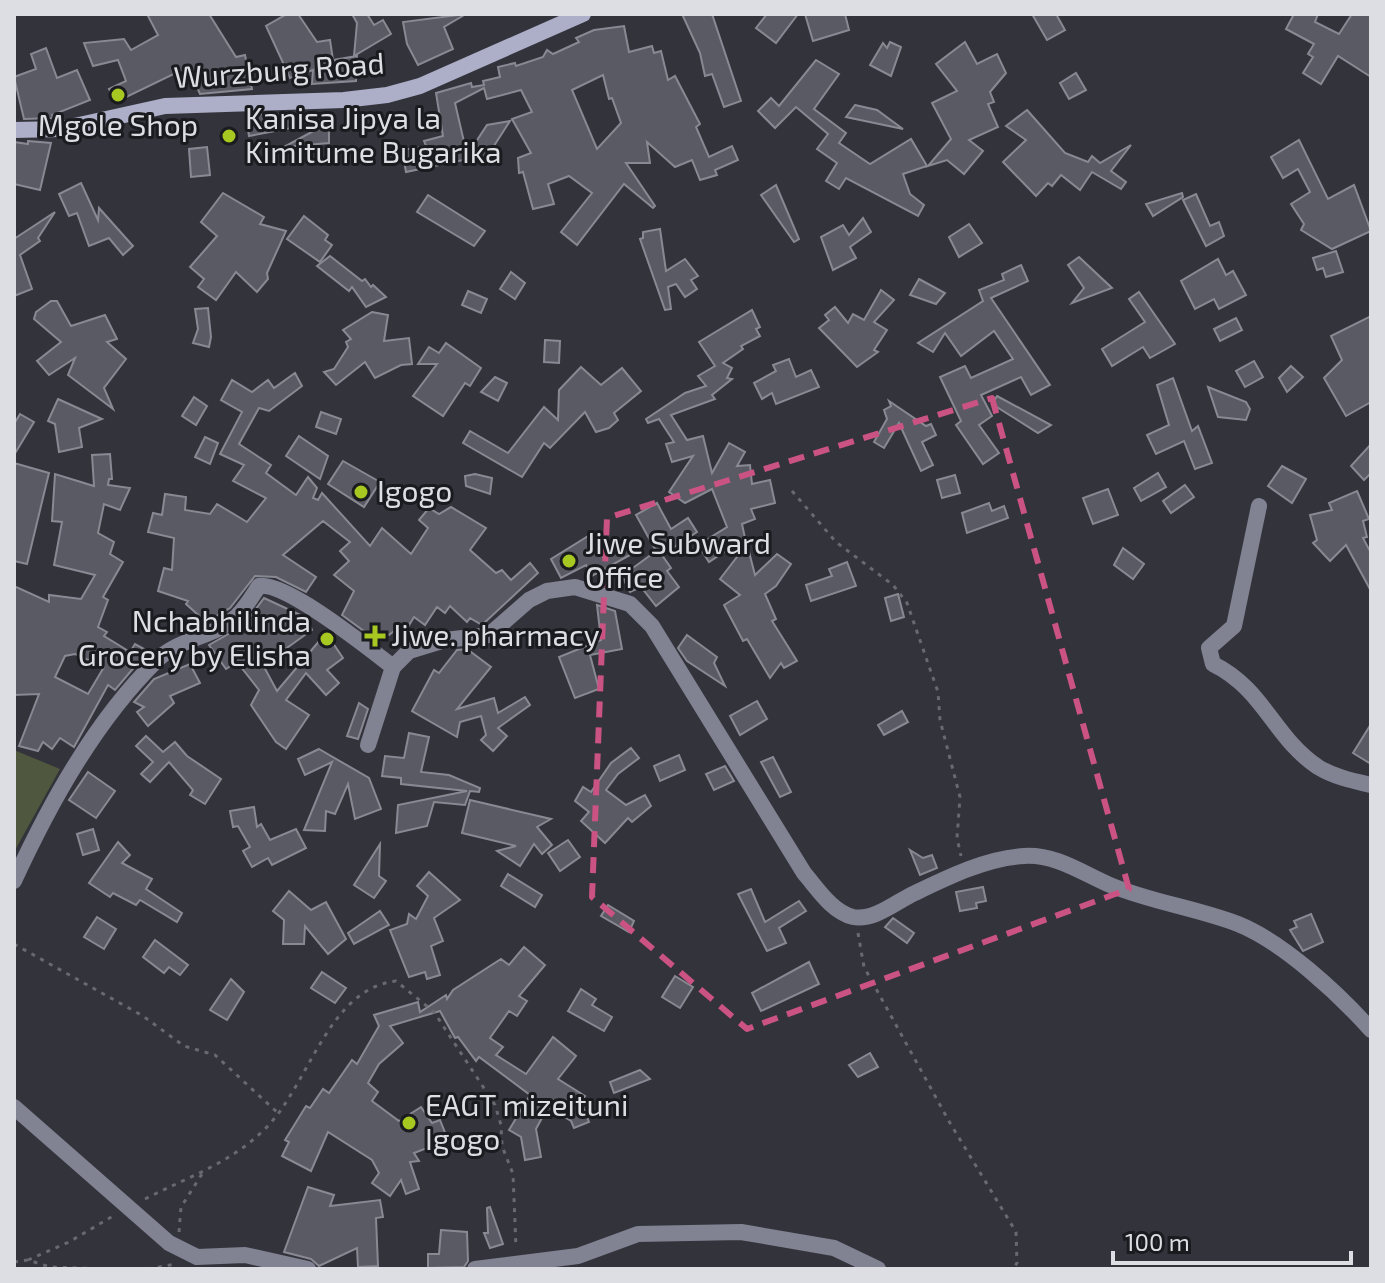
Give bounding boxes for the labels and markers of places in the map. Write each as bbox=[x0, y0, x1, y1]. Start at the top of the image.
marker: Mgole Shop bbox=[109, 86, 127, 104]
place label: Kanisa Jipya la Kimitume Bugarika bbox=[245, 99, 501, 169]
place label: Mgole Shop bbox=[38, 106, 198, 142]
marker: Kanisa Jipya la Kimitume Bugarika bbox=[220, 127, 238, 145]
place label: Igogo bbox=[377, 472, 452, 508]
marker: Igogo bbox=[352, 483, 370, 501]
place label: Jiwe Subward Office bbox=[585, 524, 771, 594]
marker: Jiwe Subward Office bbox=[560, 552, 578, 570]
place label: Nchabhilinda Grocery by Elisha bbox=[78, 602, 311, 672]
place label: Jiwe. pharmacy bbox=[391, 616, 600, 652]
marker: Jiwe. pharmacy bbox=[366, 627, 384, 645]
marker: Nchabhilinda Grocery by Elisha bbox=[318, 630, 336, 648]
place label: EAGT mizeituni Igogo bbox=[425, 1086, 628, 1156]
marker: EAGT mizeituni Igogo bbox=[400, 1114, 418, 1132]

